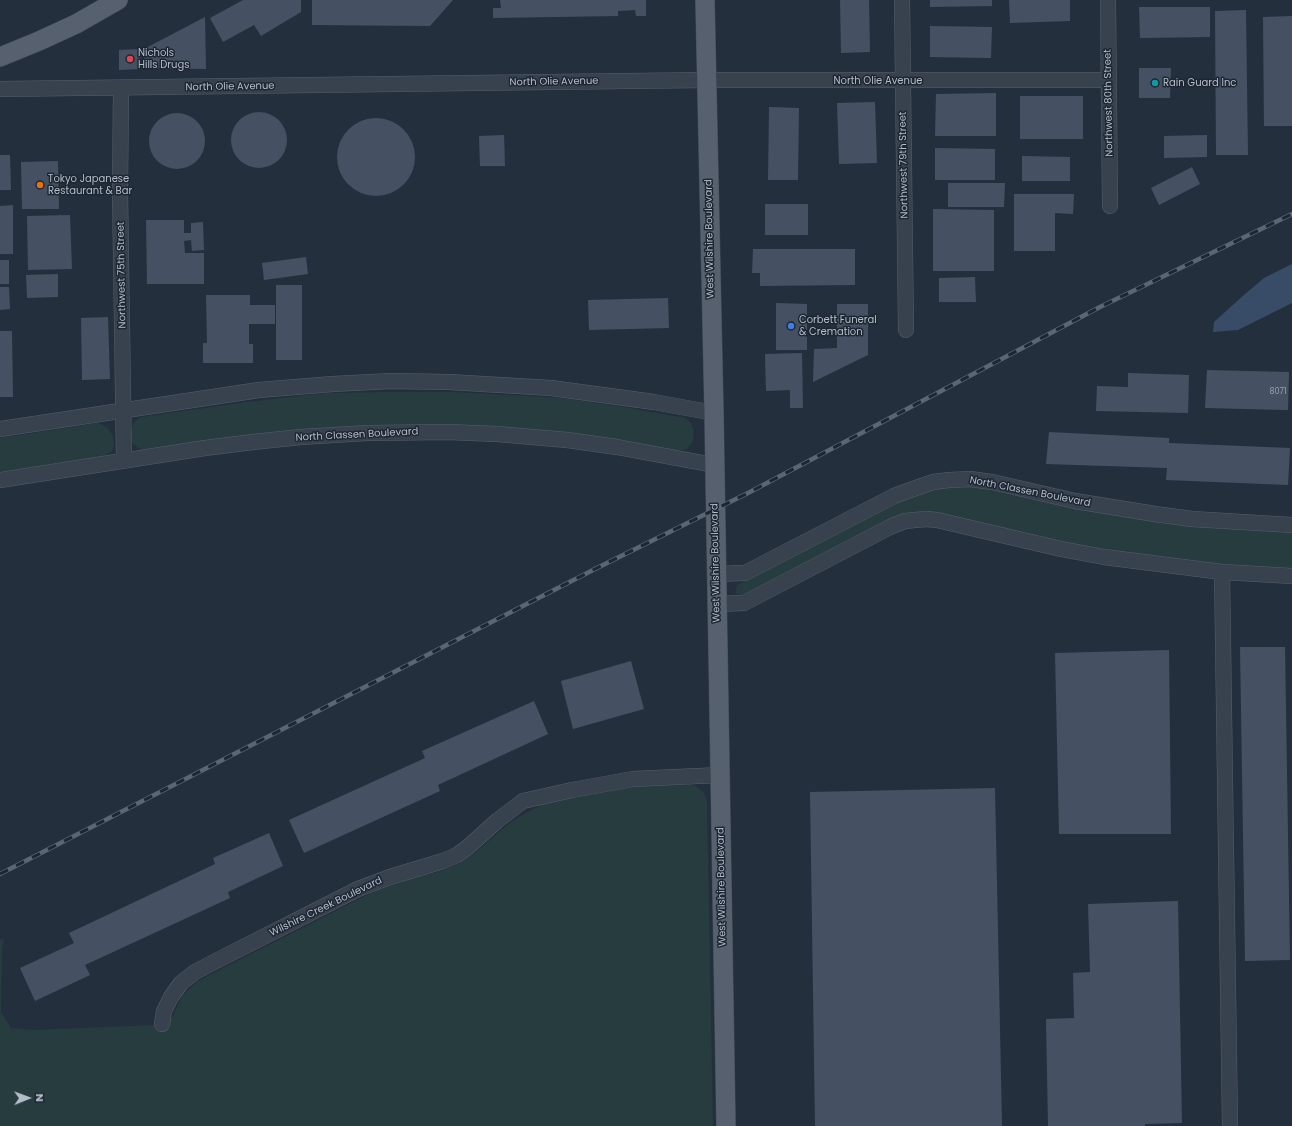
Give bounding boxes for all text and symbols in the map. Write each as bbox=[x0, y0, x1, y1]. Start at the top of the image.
place label: Nichols Hills Drugs bbox=[138, 47, 189, 70]
street label: Northwest 80th Street bbox=[1102, 49, 1116, 157]
marker: Nichols Hills Drugs bbox=[125, 54, 135, 64]
street label: North Olie Avenue bbox=[509, 75, 599, 89]
street label: North Olie Avenue bbox=[833, 75, 923, 87]
place label: Rain Guard Inc bbox=[1163, 77, 1236, 89]
marker: Rain Guard Inc bbox=[1150, 78, 1160, 88]
street label: North Olie Avenue bbox=[185, 80, 275, 94]
street label: Northwest 79th Street bbox=[897, 111, 911, 219]
place label: Tokyo Japanese Restaurant & Bar bbox=[48, 173, 132, 196]
street label: West Wilshire Boulevard bbox=[703, 179, 717, 299]
marker: Tokyo Japanese Restaurant & Bar bbox=[35, 180, 45, 190]
street label: Northwest 75th Street bbox=[115, 221, 129, 329]
place label: Corbett Funeral & Cremation bbox=[799, 314, 877, 338]
marker: Corbett Funeral & Cremation bbox=[786, 321, 796, 331]
house number: 8071 bbox=[1270, 387, 1286, 397]
street label: North Classen Boulevard bbox=[295, 426, 419, 444]
street label: North Classen Boulevard bbox=[968, 474, 1092, 510]
street label: West Wilshire Boulevard bbox=[709, 503, 723, 623]
street label: West Wilshire Boulevard bbox=[715, 827, 729, 947]
street label: Wilshire Creek Boulevard bbox=[268, 875, 384, 939]
north arrow bbox=[8, 1078, 48, 1118]
text: N bbox=[32, 1094, 48, 1102]

